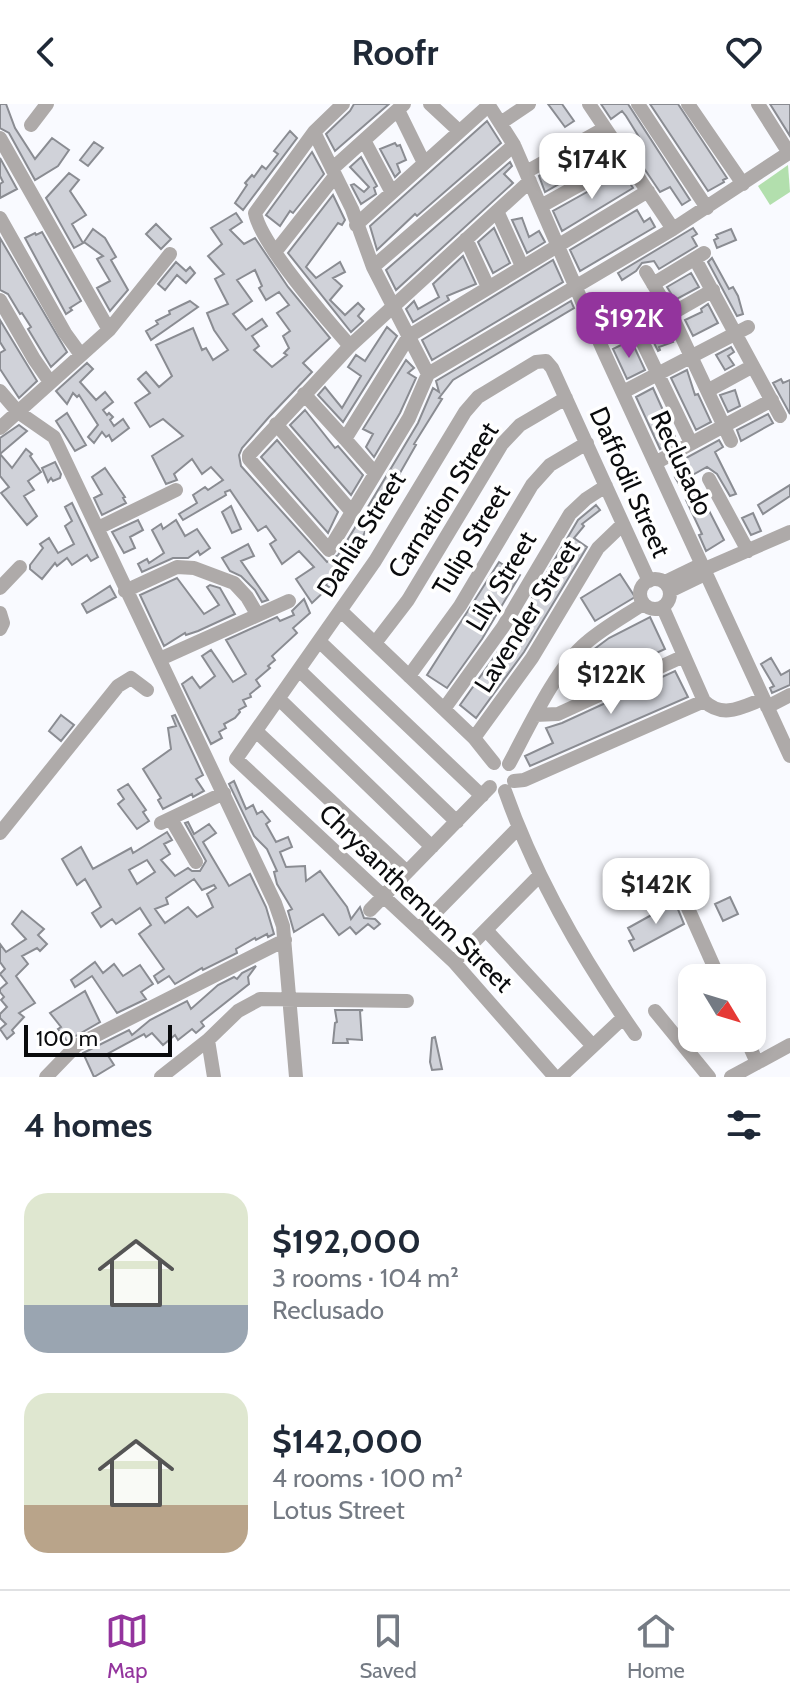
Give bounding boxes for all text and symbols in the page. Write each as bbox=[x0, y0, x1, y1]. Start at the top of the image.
icon: back bbox=[24, 30, 68, 74]
text: Roofr bbox=[352, 30, 438, 74]
icon: heart bbox=[722, 30, 766, 74]
pin: $174K bbox=[536, 133, 648, 201]
text: $174K bbox=[557, 143, 627, 175]
pin: $192K bbox=[573, 292, 685, 360]
text: $192K bbox=[594, 302, 664, 334]
street label: Daffodil Street bbox=[583, 402, 677, 562]
street label: Reclusado bbox=[644, 405, 720, 521]
street label: Carnation Street bbox=[381, 416, 505, 584]
street label: Dahlia Street bbox=[310, 465, 412, 603]
street label: Tulip Street bbox=[425, 478, 517, 601]
street label: Lily Street bbox=[459, 525, 543, 637]
street label: Lavender Street bbox=[467, 534, 587, 698]
pin: $122K bbox=[555, 648, 667, 716]
text: $122K bbox=[577, 658, 645, 690]
street label: Chrysanthemum Street bbox=[312, 797, 520, 999]
pin: $142K bbox=[600, 858, 712, 926]
text: $142K bbox=[621, 868, 691, 900]
north arrow bbox=[678, 964, 766, 1052]
map controls bbox=[678, 964, 766, 1052]
scale bar bbox=[24, 1021, 172, 1057]
text: 100 m bbox=[36, 1025, 98, 1052]
icon: filters bbox=[722, 1103, 766, 1147]
text: 4 homes bbox=[24, 1104, 152, 1146]
text: $192,000 bbox=[272, 1220, 421, 1262]
icon: home bbox=[88, 1225, 184, 1321]
text: 3 rooms · 104 m² bbox=[272, 1262, 459, 1294]
text: Reclusado bbox=[272, 1294, 384, 1326]
text: $142,000 bbox=[272, 1420, 423, 1462]
icon: home bbox=[88, 1425, 184, 1521]
text: 4 rooms · 100 m² bbox=[272, 1462, 463, 1494]
text: Lotus Street bbox=[272, 1494, 405, 1526]
tab: Map bbox=[105, 1609, 149, 1684]
tab: Saved bbox=[359, 1609, 417, 1684]
tab: Home bbox=[627, 1609, 685, 1684]

